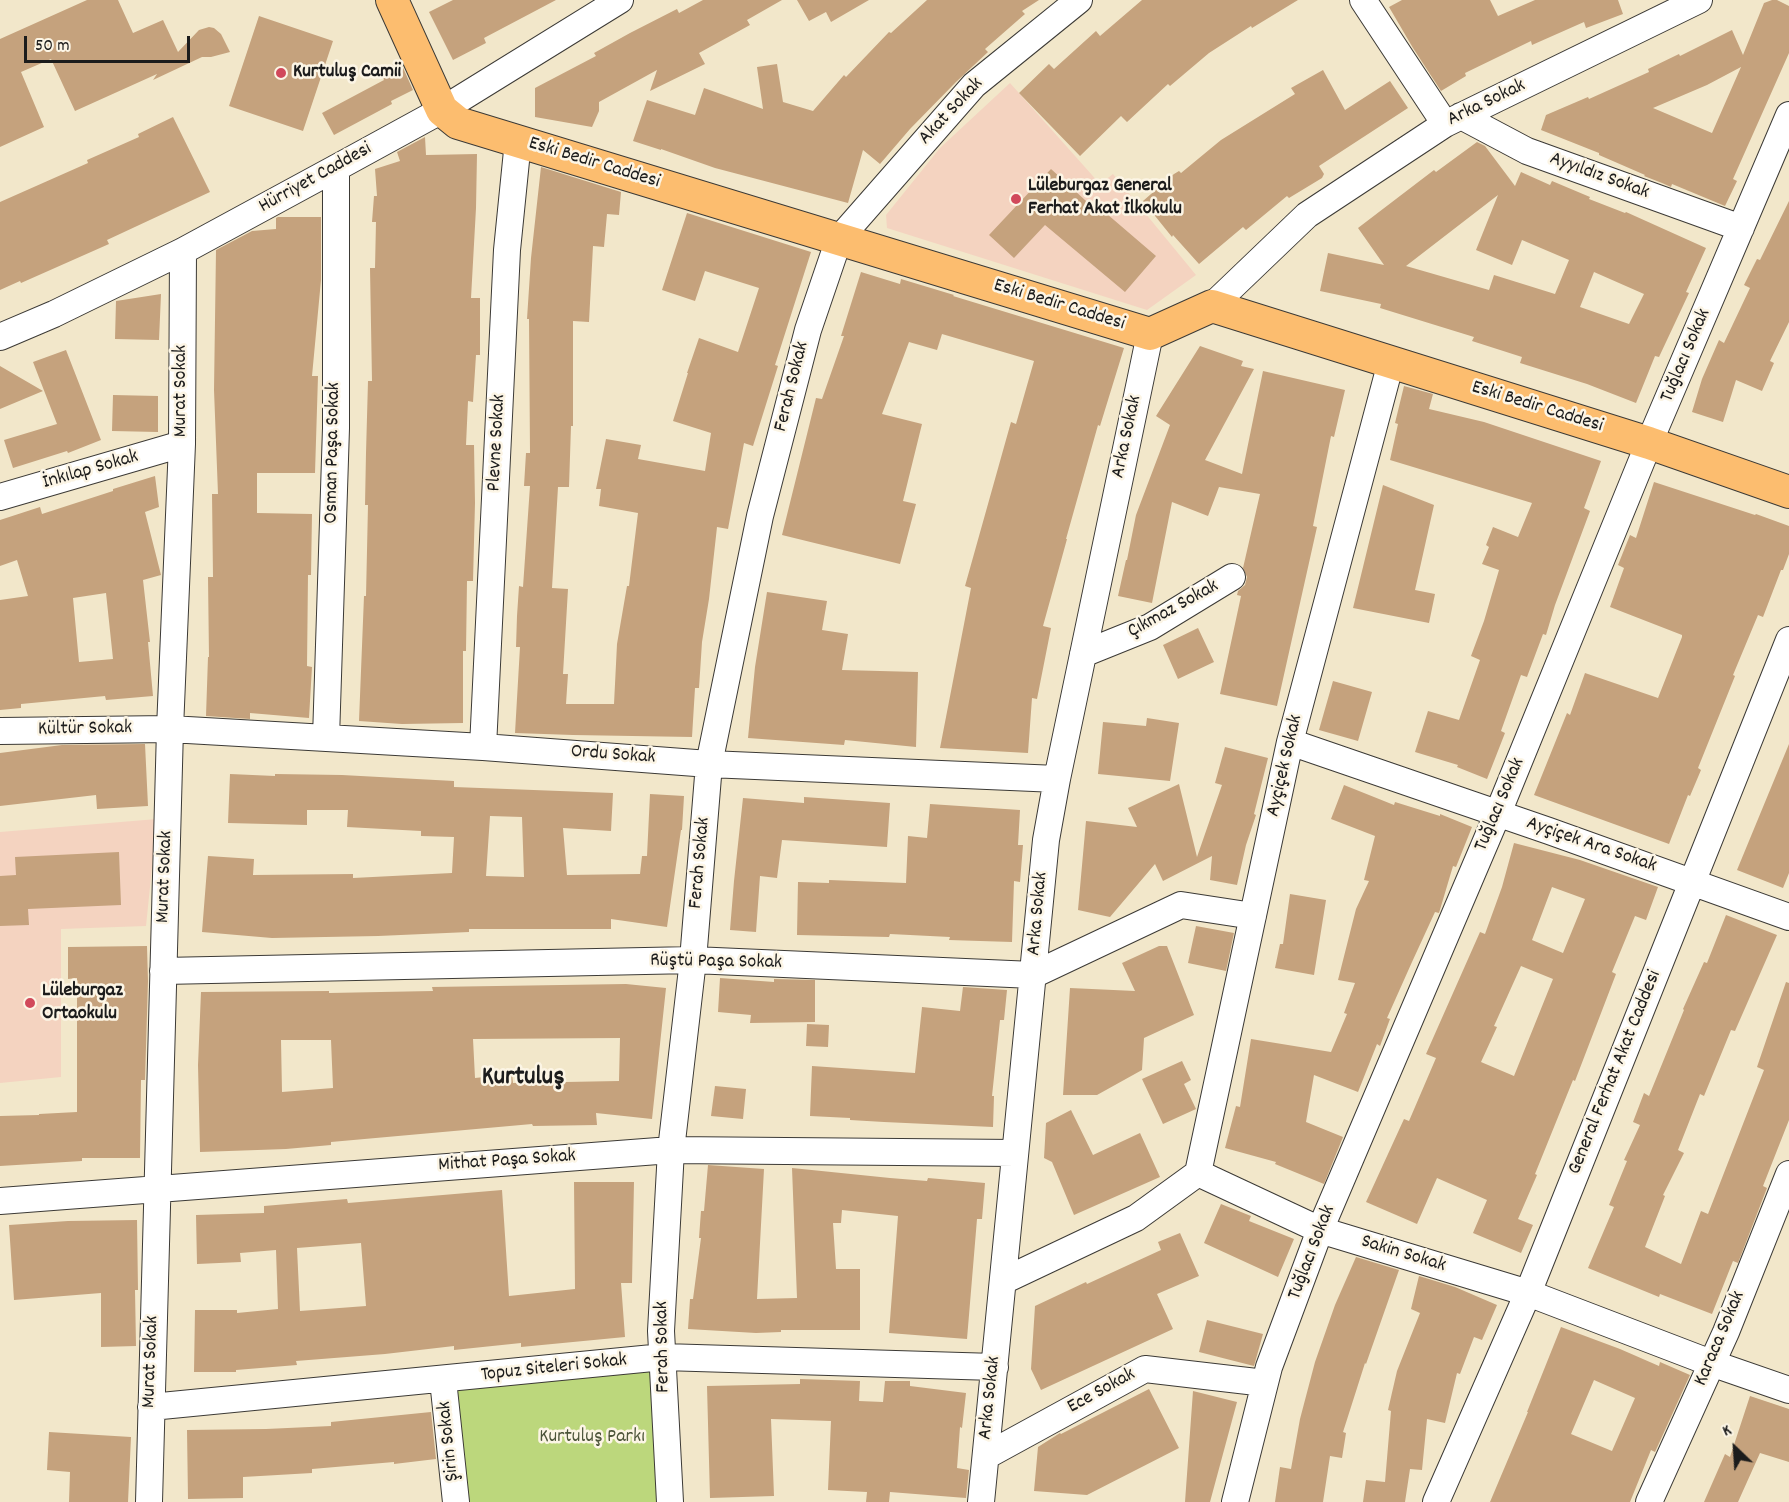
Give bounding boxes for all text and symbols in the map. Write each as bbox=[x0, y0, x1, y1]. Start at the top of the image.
scale bar bbox=[27, 24, 194, 62]
text: 50 m bbox=[35, 34, 70, 59]
place label: Kurtuluş Camii bbox=[293, 61, 401, 85]
marker: Kurtuluş Camii bbox=[274, 66, 288, 80]
street label: Akat Sokak bbox=[915, 73, 989, 151]
street label: Arka Sokak bbox=[1444, 75, 1530, 133]
street label: Eski Bedir Caddesi bbox=[525, 133, 663, 195]
street label: Hürriyet Caddesi bbox=[255, 138, 377, 220]
street label: Ayyıldız Sokak bbox=[1546, 148, 1652, 206]
place label: Lüleburgaz General Ferhat Akat İlkokulu bbox=[1028, 175, 1182, 222]
marker: Lüleburgaz General Ferhat Akat İlkokulu bbox=[1009, 192, 1023, 206]
street label: Eski Bedir Caddesi bbox=[990, 275, 1128, 337]
street label: Tuğlacı Sokak bbox=[1657, 306, 1717, 406]
street label: Ferah Sokak bbox=[770, 340, 816, 434]
street label: Murat Sokak bbox=[170, 345, 194, 437]
street label: Eski Bedir Caddesi bbox=[1468, 377, 1606, 439]
street label: Osman Paşa Sokak bbox=[321, 382, 347, 524]
street label: Arka Sokak bbox=[1108, 393, 1148, 481]
street label: Plevne Sokak bbox=[483, 394, 513, 492]
street label: İnkılap Sokak bbox=[41, 446, 141, 496]
street label: Çıkmaz Sokak bbox=[1124, 575, 1224, 645]
street label: Ayçiçek Sokak bbox=[1263, 713, 1309, 819]
street label: Kültür Sokak bbox=[38, 717, 132, 743]
street label: Ordu Sokak bbox=[570, 741, 656, 771]
street label: Tuğlacı Sokak bbox=[1471, 755, 1531, 855]
street label: Ayçiçek Ara Sokak bbox=[1523, 812, 1659, 880]
street label: Ferah Sokak bbox=[685, 816, 717, 910]
street label: Murat Sokak bbox=[152, 830, 180, 924]
street label: Arka Sokak bbox=[1023, 871, 1055, 957]
street label: Rüştü Paşa Sokak bbox=[650, 950, 782, 976]
street label: General Ferhat Akat Caddesi bbox=[1564, 967, 1668, 1179]
place label: Lüleburgaz Ortaokulu bbox=[42, 980, 123, 1027]
marker: Lüleburgaz Ortaokulu bbox=[23, 996, 37, 1010]
district label: Kurtuluş bbox=[482, 1063, 564, 1095]
street label: Mithat Paşa Sokak bbox=[437, 1145, 577, 1179]
street label: Tuğlacı Sokak bbox=[1284, 1202, 1342, 1304]
street label: Sakin Sokak bbox=[1358, 1231, 1448, 1279]
street label: Karaca Sokak bbox=[1690, 1288, 1752, 1390]
street label: Ferah Sokak bbox=[651, 1301, 677, 1393]
street label: Murat Sokak bbox=[138, 1315, 166, 1409]
street label: Topuz Siteleri Sokak bbox=[480, 1349, 628, 1389]
street label: Arka Sokak bbox=[975, 1355, 1007, 1441]
street label: Ece Sokak bbox=[1064, 1364, 1140, 1420]
street label: Şirin Sokak bbox=[434, 1400, 466, 1482]
north arrow bbox=[1705, 1418, 1765, 1478]
text: K bbox=[1719, 1419, 1735, 1443]
park label: Kurtuluş Parkı bbox=[539, 1426, 645, 1450]

